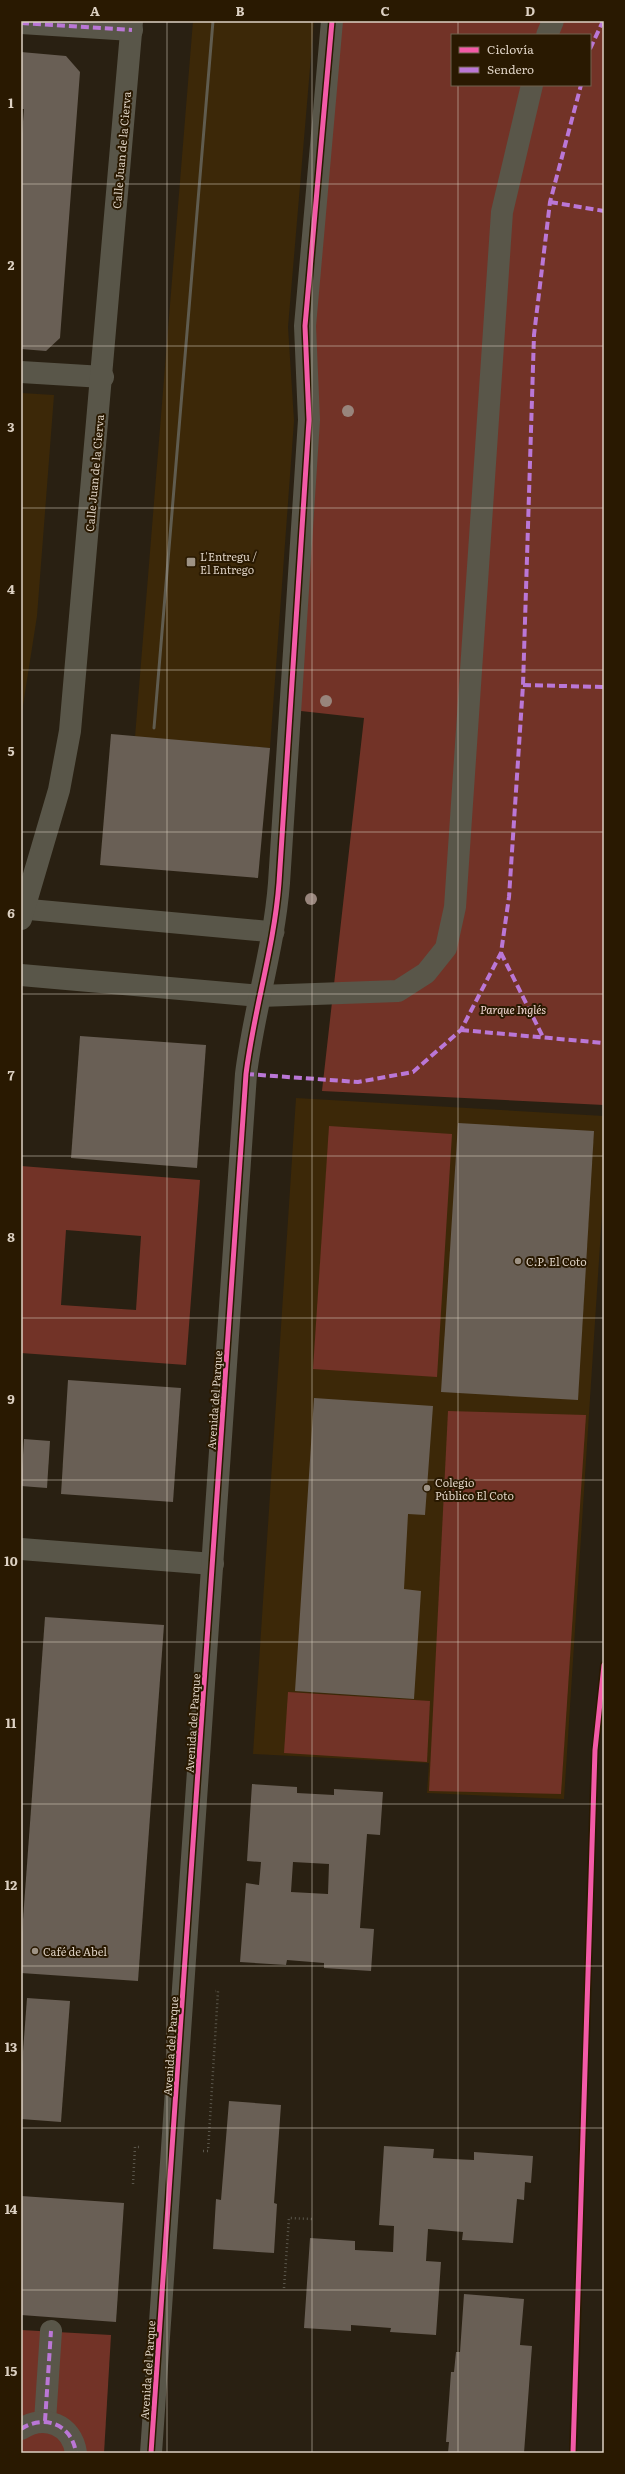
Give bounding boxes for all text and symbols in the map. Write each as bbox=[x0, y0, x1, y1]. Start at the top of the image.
text: A bbox=[90, 1, 100, 20]
text: B bbox=[236, 1, 245, 20]
text: C bbox=[380, 1, 390, 20]
text: D bbox=[525, 1, 535, 20]
legend bbox=[451, 34, 591, 86]
text: Ciclovía bbox=[487, 40, 534, 58]
text: Sendero bbox=[487, 60, 534, 78]
street label: Calle Juan de la Cierva bbox=[108, 91, 134, 209]
text: 1 bbox=[8, 93, 14, 112]
text: 2 bbox=[8, 255, 15, 274]
street label: Calle Juan de la Cierva bbox=[81, 414, 107, 532]
text: 3 bbox=[7, 417, 15, 436]
place label: L'Entregu / El Entrego bbox=[200, 548, 257, 577]
marker: L'Entregu / El Entrego bbox=[185, 556, 197, 568]
text: 4 bbox=[7, 579, 15, 598]
text: 5 bbox=[7, 741, 15, 760]
text: 6 bbox=[7, 903, 15, 922]
park label: Parque Inglés bbox=[480, 1001, 546, 1017]
text: 7 bbox=[7, 1065, 15, 1084]
text: 8 bbox=[7, 1227, 15, 1246]
place label: C.P. El Coto bbox=[526, 1253, 587, 1269]
marker: C.P. El Coto bbox=[513, 1256, 523, 1266]
street label: Avenida del Parque bbox=[203, 1350, 225, 1450]
text: 9 bbox=[7, 1389, 15, 1408]
place label: Colegio Público El Coto bbox=[435, 1474, 514, 1503]
marker: Colegio Público El Coto bbox=[422, 1483, 432, 1493]
text: 10 bbox=[4, 1551, 18, 1570]
street label: Avenida del Parque bbox=[181, 1673, 203, 1773]
text: 11 bbox=[6, 1713, 17, 1732]
text: 12 bbox=[5, 1875, 17, 1894]
place label: Café de Abel bbox=[43, 1943, 107, 1959]
marker: Café de Abel bbox=[30, 1946, 40, 1956]
street label: Avenida del Parque bbox=[159, 1996, 181, 2096]
text: 13 bbox=[5, 2037, 17, 2056]
text: 14 bbox=[5, 2199, 18, 2218]
street label: Avenida del Parque bbox=[136, 2320, 158, 2420]
text: 15 bbox=[5, 2361, 17, 2380]

